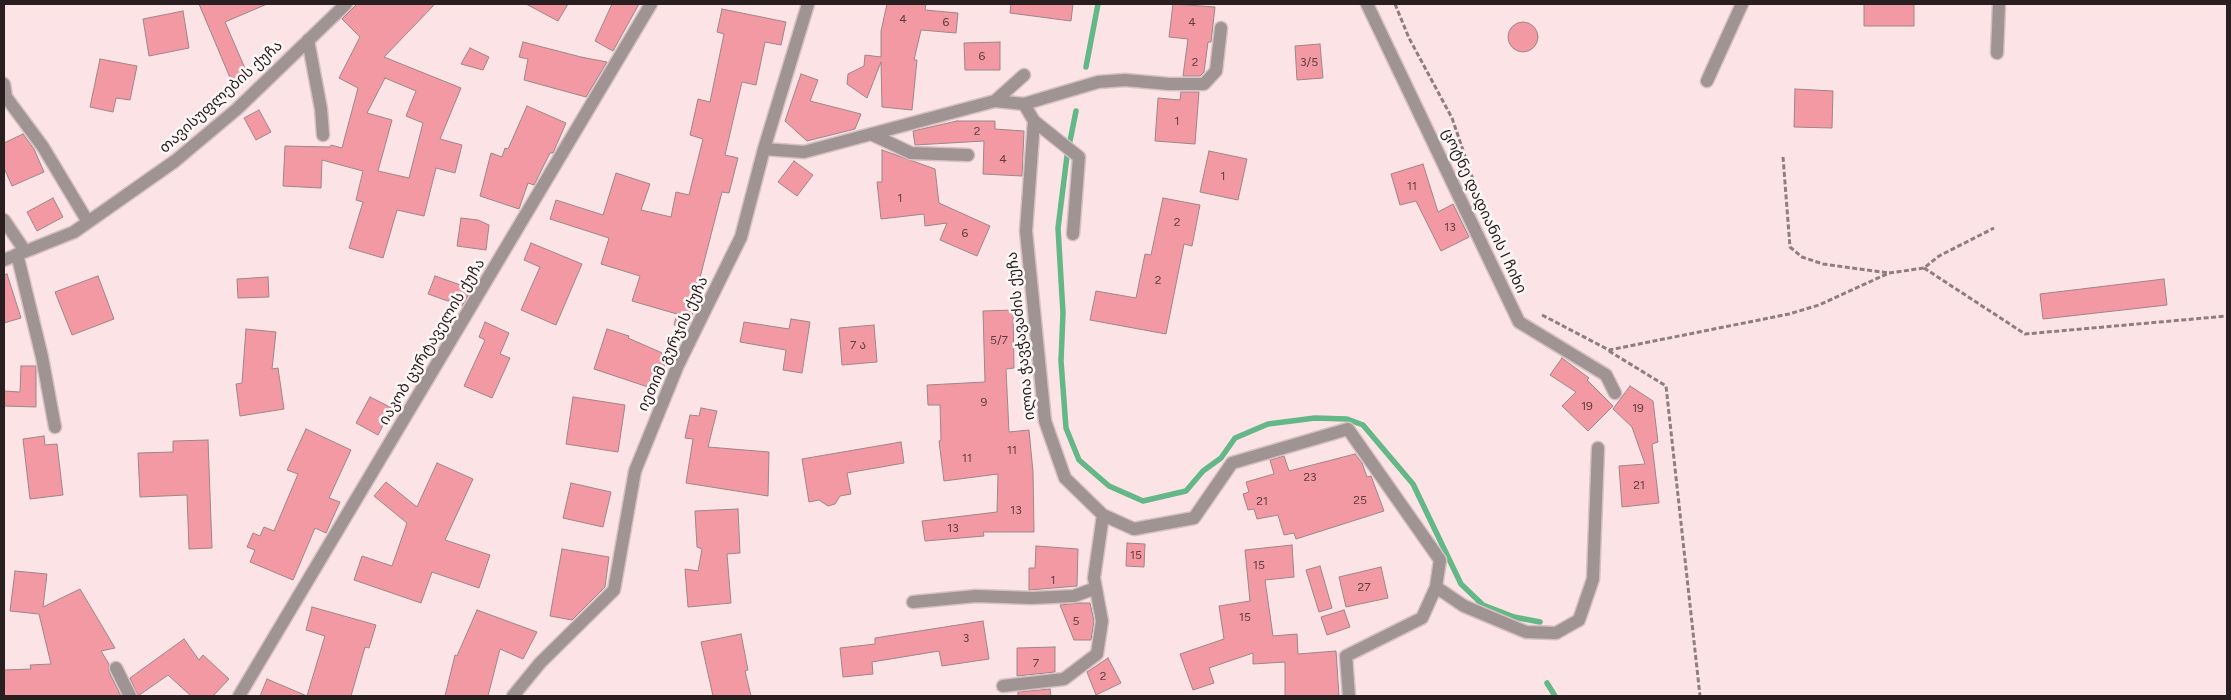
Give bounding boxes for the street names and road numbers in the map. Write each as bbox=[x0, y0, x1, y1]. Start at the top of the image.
street label: თავისუფლების ქუჩა bbox=[156, 37, 286, 157]
street label: ცოტნე დადიანის I ჩიხი bbox=[1438, 126, 1530, 296]
street label: ილია ჭავჭავაძის ქუჩა bbox=[1003, 251, 1039, 421]
street label: იაკობ ცურტაველის ქუჩა bbox=[375, 256, 489, 428]
street label: იეთიმ გურჯის ქუჩა bbox=[634, 274, 712, 414]

